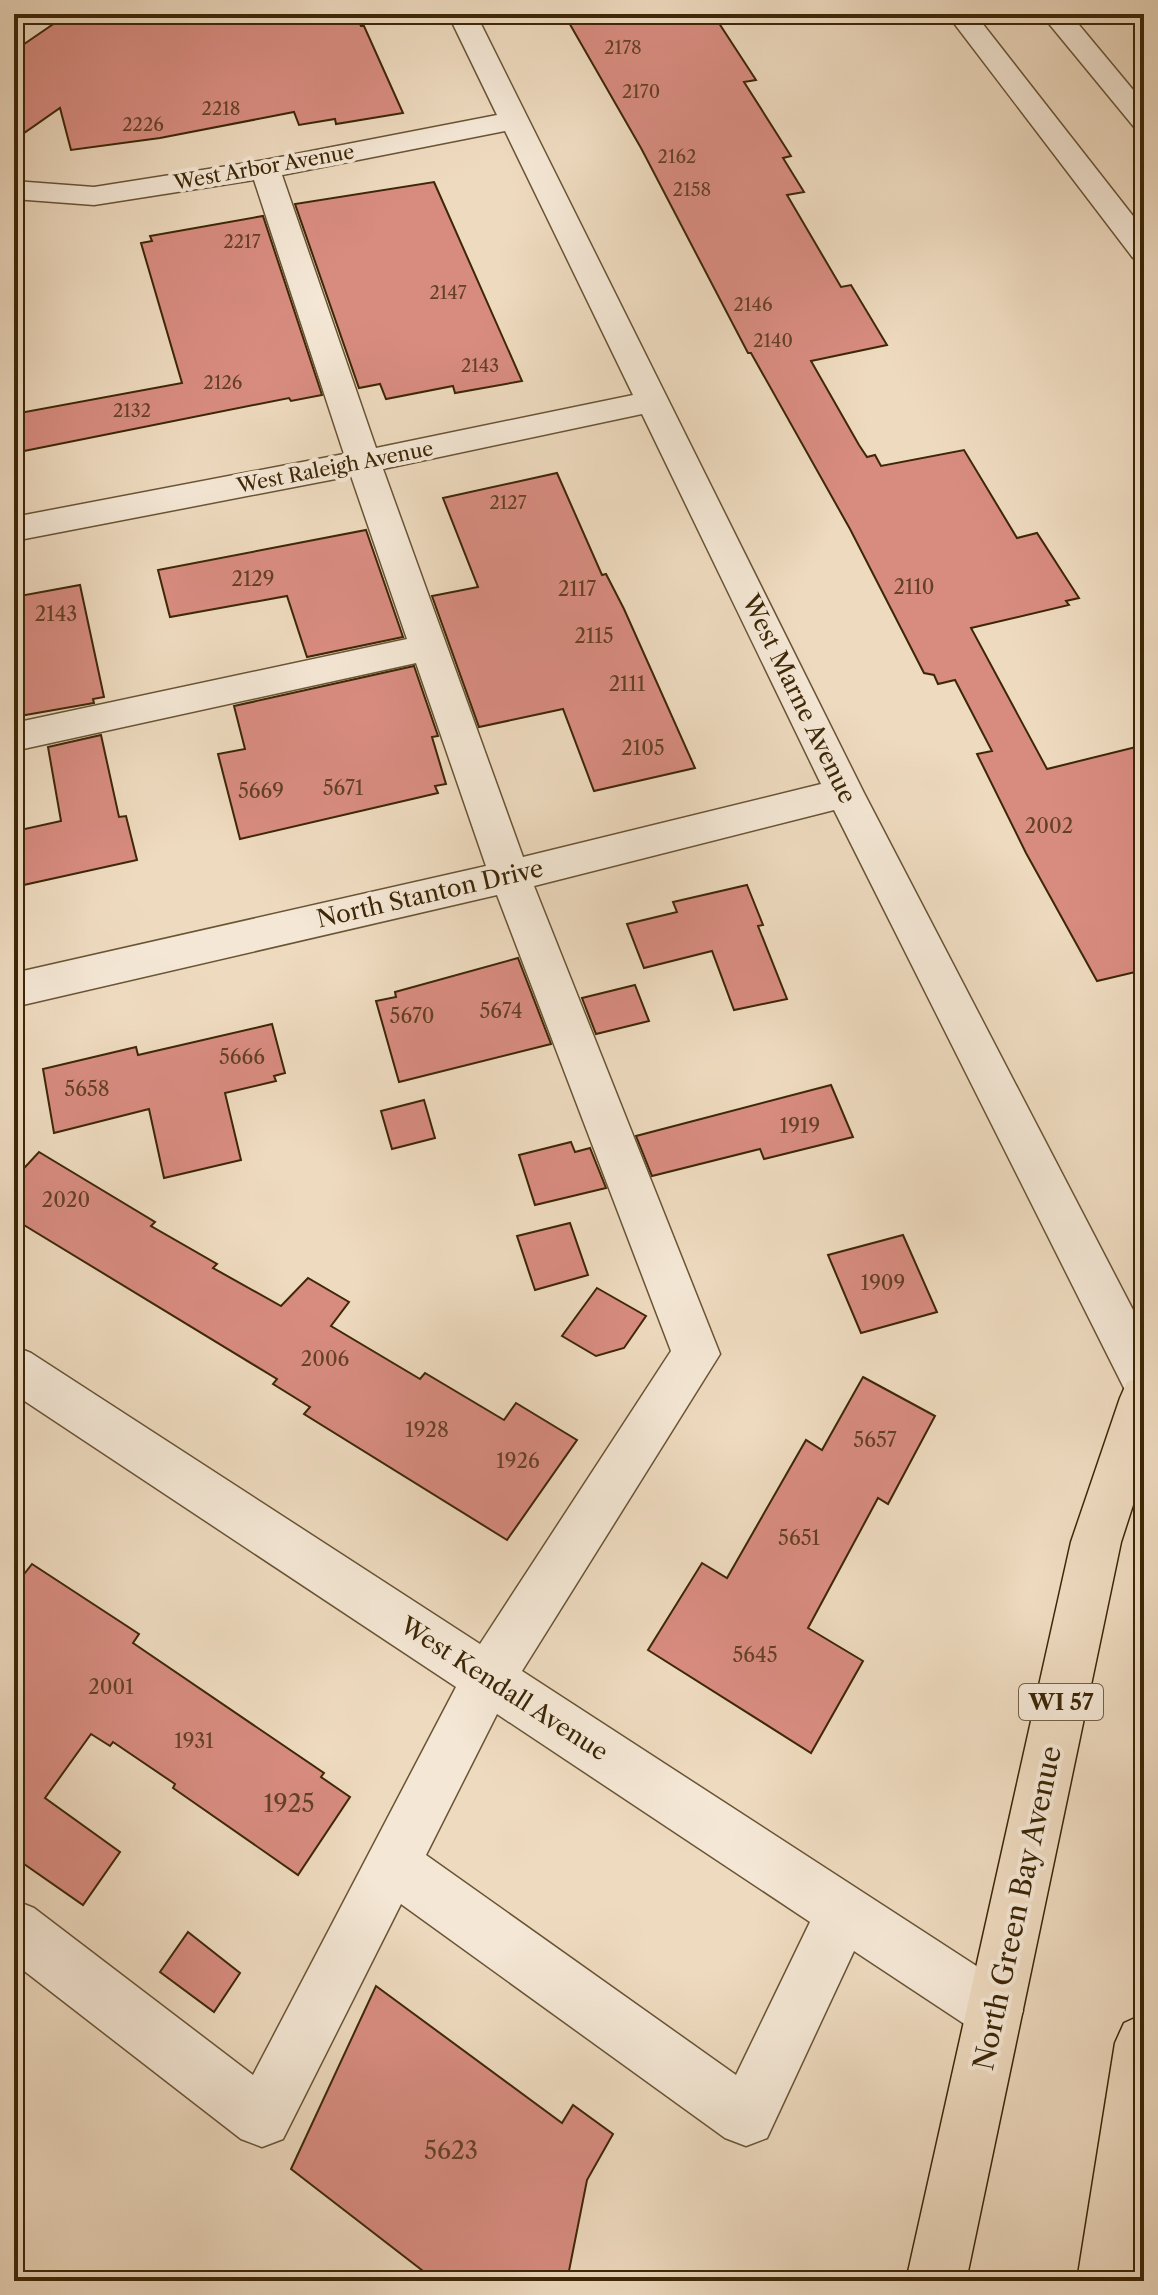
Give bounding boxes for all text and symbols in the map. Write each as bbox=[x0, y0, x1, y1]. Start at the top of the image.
house number: 2178 bbox=[604, 37, 642, 59]
house number: 2170 bbox=[622, 81, 660, 103]
house number: 2218 bbox=[202, 98, 240, 120]
house number: 2226 bbox=[122, 114, 164, 136]
street label: West Arbor Avenue bbox=[171, 139, 356, 195]
house number: 2162 bbox=[658, 146, 696, 168]
house number: 2158 bbox=[673, 179, 711, 201]
house number: 2217 bbox=[223, 231, 261, 253]
house number: 2147 bbox=[429, 282, 467, 304]
house number: 2146 bbox=[734, 294, 772, 316]
house number: 2140 bbox=[753, 330, 793, 352]
house number: 2143 bbox=[461, 355, 499, 377]
house number: 2126 bbox=[204, 372, 242, 394]
house number: 2132 bbox=[113, 400, 151, 422]
street label: West Raleigh Avenue bbox=[234, 436, 435, 498]
house number: 2127 bbox=[489, 492, 527, 514]
house number: 2129 bbox=[231, 567, 275, 591]
house number: 2110 bbox=[894, 575, 935, 599]
house number: 2117 bbox=[558, 577, 596, 601]
street label: West Marne Avenue bbox=[736, 589, 863, 808]
house number: 2143 bbox=[35, 602, 77, 626]
house number: 2115 bbox=[574, 624, 614, 648]
house number: 2111 bbox=[609, 672, 646, 696]
house number: 2105 bbox=[621, 736, 665, 760]
house number: 5671 bbox=[323, 776, 364, 800]
house number: 5669 bbox=[238, 779, 284, 803]
house number: 2002 bbox=[1025, 814, 1073, 838]
street label: North Stanton Drive bbox=[314, 853, 546, 934]
house number: 5674 bbox=[479, 999, 523, 1023]
house number: 5670 bbox=[390, 1004, 434, 1028]
house number: 5666 bbox=[219, 1045, 265, 1069]
house number: 5658 bbox=[64, 1077, 110, 1101]
house number: 1919 bbox=[780, 1114, 820, 1138]
house number: 2020 bbox=[42, 1188, 90, 1212]
house number: 1909 bbox=[861, 1271, 905, 1295]
house number: 2006 bbox=[301, 1347, 349, 1371]
house number: 1928 bbox=[405, 1418, 449, 1442]
house number: 5657 bbox=[853, 1428, 897, 1452]
house number: 1926 bbox=[496, 1449, 540, 1473]
house number: 5651 bbox=[778, 1526, 821, 1550]
street label: West Kendall Avenue bbox=[394, 1610, 614, 1767]
house number: 5645 bbox=[733, 1643, 778, 1667]
house number: 2001 bbox=[88, 1675, 134, 1699]
road number: WI 57 bbox=[1019, 1684, 1103, 1720]
house number: 1931 bbox=[174, 1729, 214, 1753]
street label: North Green Bay Avenue bbox=[966, 1743, 1068, 2073]
house number: 1925 bbox=[264, 1789, 315, 1818]
house number: 5623 bbox=[424, 2136, 478, 2165]

